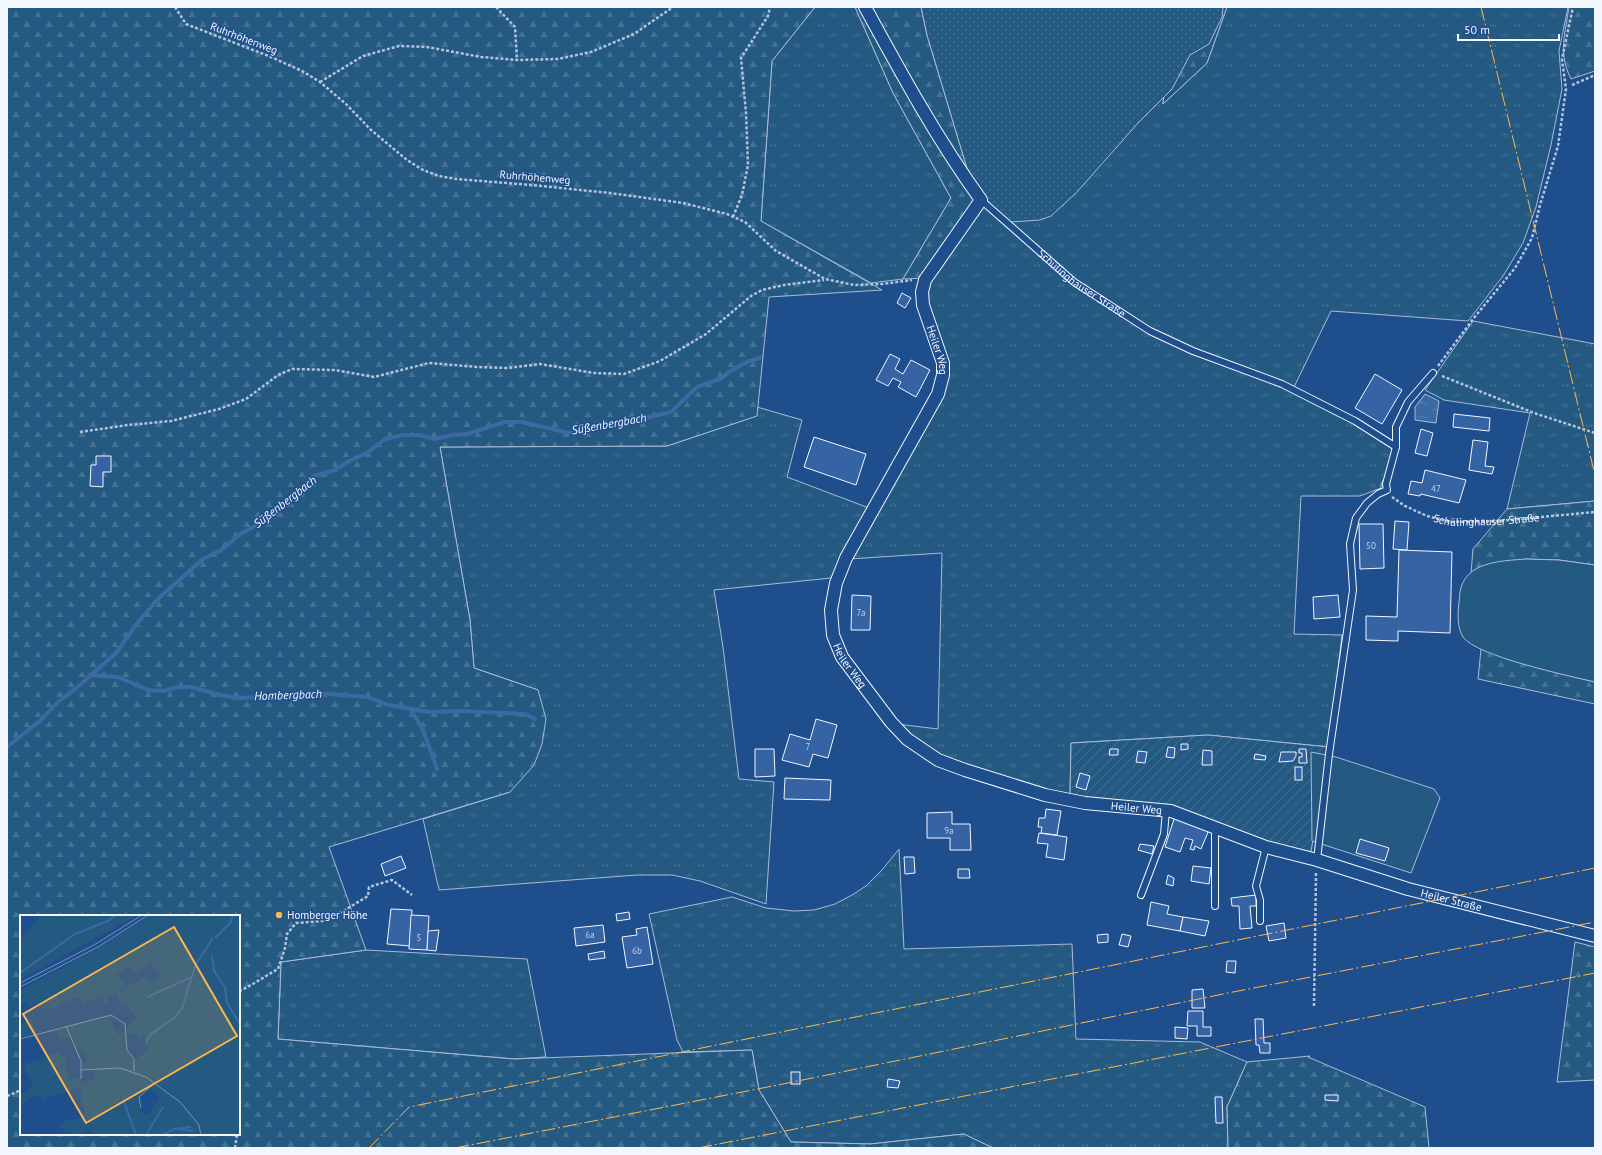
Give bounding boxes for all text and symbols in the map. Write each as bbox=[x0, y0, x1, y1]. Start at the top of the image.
scale bar bbox=[1458, 16, 1559, 42]
street label: Ruhrhöhenweg bbox=[208, 19, 280, 57]
text: 50 m bbox=[1464, 22, 1490, 37]
street label: Ruhrhöhenweg bbox=[499, 167, 571, 187]
street label: Schülinghauser Straße bbox=[1035, 246, 1129, 321]
street label: Heiler Weg bbox=[924, 323, 950, 375]
water label: Süßenbergbach bbox=[570, 410, 648, 437]
water label: Süßenbergbach bbox=[250, 472, 319, 531]
house number: 47 bbox=[1431, 483, 1441, 494]
street label: Schülinghauser Straße bbox=[1432, 510, 1540, 529]
house number: 50 bbox=[1366, 540, 1376, 551]
house number: 7a bbox=[857, 607, 865, 618]
street label: Heiler Weg bbox=[830, 641, 870, 691]
water label: Hombergbach bbox=[254, 686, 322, 703]
house number: 7 bbox=[806, 741, 811, 752]
street label: Heiler Weg bbox=[1110, 798, 1163, 817]
house number: 9a bbox=[944, 825, 954, 836]
street label: Heiler Straße bbox=[1419, 885, 1484, 914]
place label: Homberger Höhe bbox=[287, 908, 368, 922]
marker: Homberger Höhe bbox=[274, 910, 284, 920]
inset map bbox=[20, 915, 240, 1135]
house number: 6a bbox=[585, 929, 595, 940]
house number: 5 bbox=[417, 932, 422, 943]
house number: 6b bbox=[632, 945, 642, 956]

